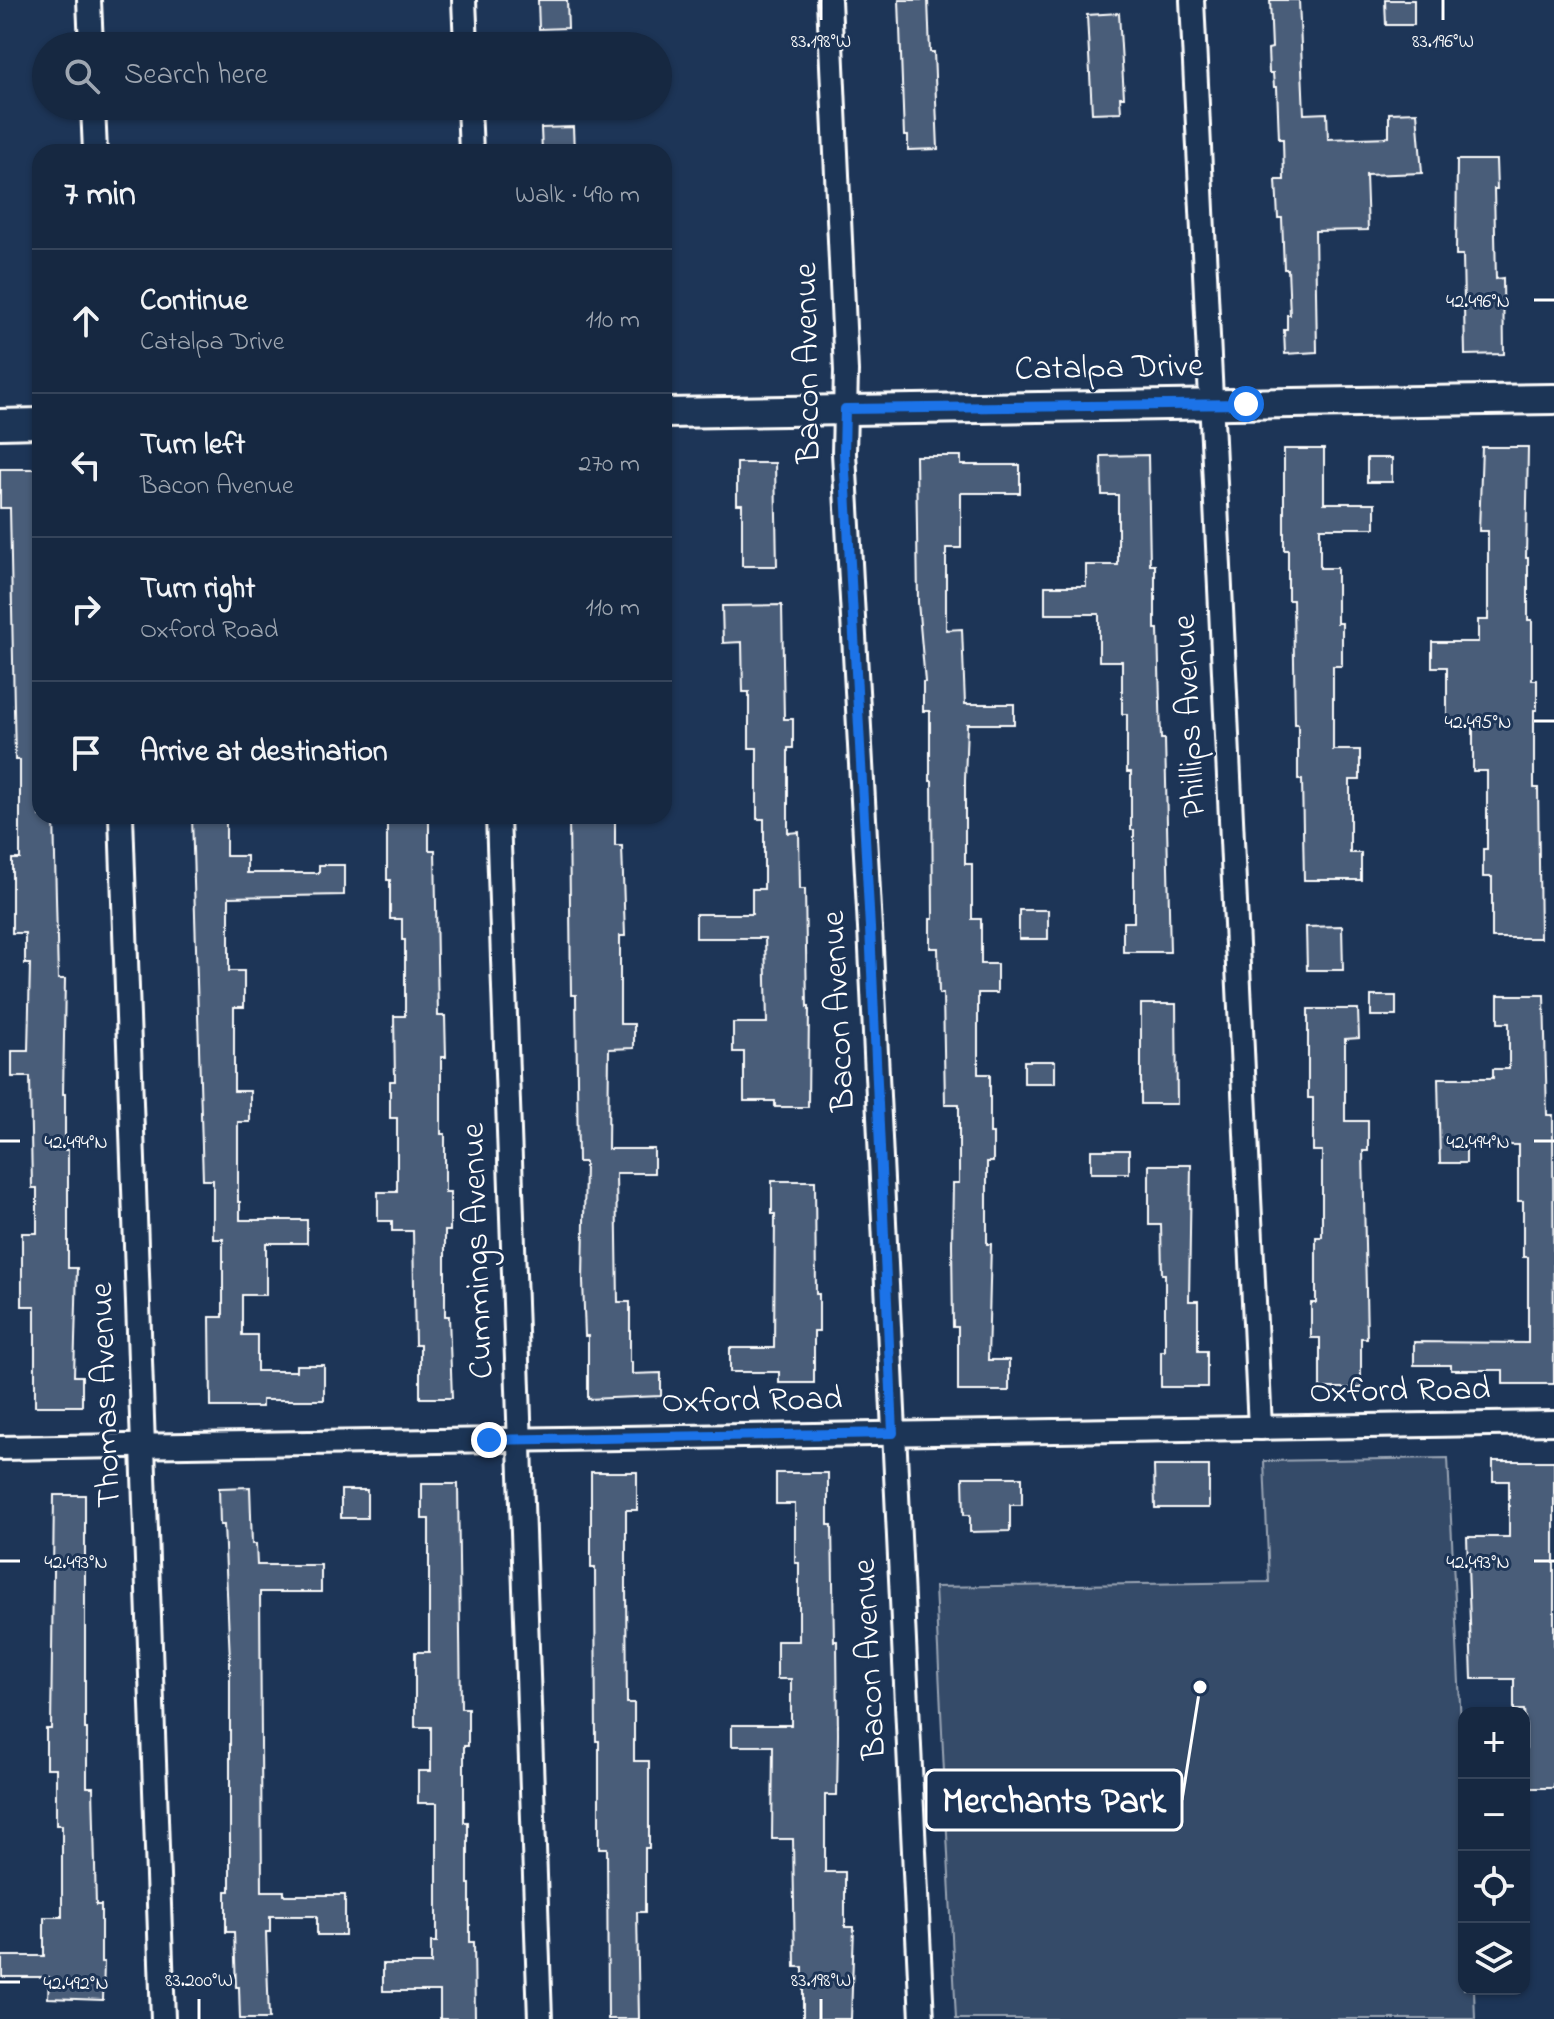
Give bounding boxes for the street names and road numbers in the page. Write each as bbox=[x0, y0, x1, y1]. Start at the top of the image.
street label: Bacon Avenue bbox=[782, 261, 836, 465]
street label: Catalpa Drive bbox=[1014, 342, 1205, 396]
street label: Phillips Avenue bbox=[1161, 612, 1221, 819]
street label: Bacon Avenue bbox=[810, 909, 870, 1114]
street label: Cummings Avenue bbox=[450, 1121, 508, 1380]
street label: Thomas Avenue bbox=[78, 1281, 136, 1509]
street label: Oxford Road bbox=[1309, 1365, 1491, 1419]
street label: Oxford Road bbox=[661, 1375, 843, 1429]
street label: Bacon Avenue bbox=[841, 1557, 901, 1762]

